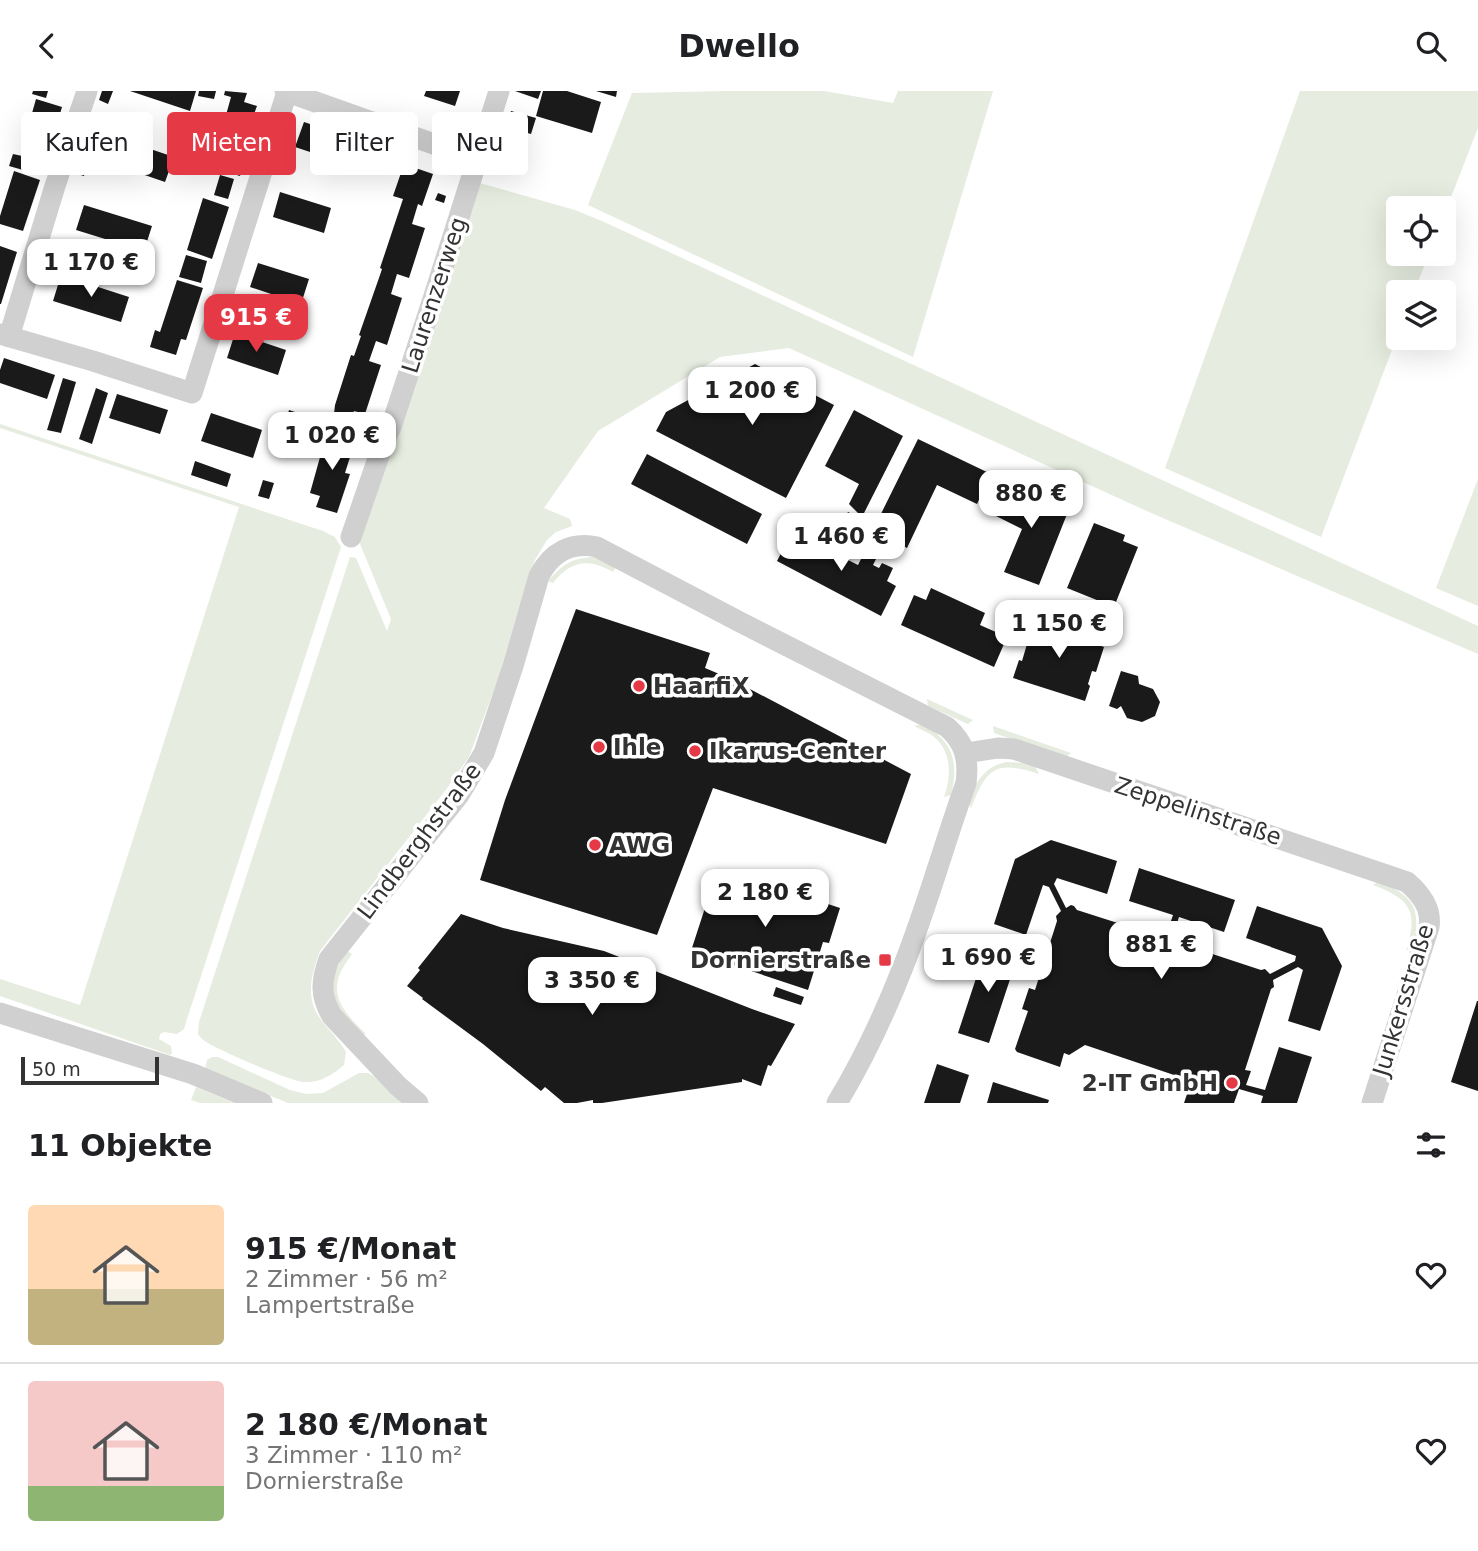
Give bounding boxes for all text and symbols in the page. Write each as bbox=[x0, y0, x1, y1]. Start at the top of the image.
icon: back bbox=[28, 27, 66, 65]
text: Dwello bbox=[678, 27, 800, 65]
icon: search bbox=[1412, 27, 1450, 65]
chip: Kaufen bbox=[21, 112, 153, 175]
chip: Mieten bbox=[167, 112, 296, 175]
chip: Filter bbox=[310, 112, 418, 175]
chip: Neu bbox=[432, 112, 528, 175]
map controls bbox=[1386, 196, 1456, 350]
button: locate bbox=[1386, 196, 1456, 266]
street label: Laurenzerweg bbox=[397, 214, 471, 376]
pin: 1 170 € bbox=[26, 239, 156, 299]
text: 1 170 € bbox=[43, 249, 139, 275]
button: layers bbox=[1386, 280, 1456, 350]
pin: 915 € bbox=[207, 295, 305, 354]
text: 915 € bbox=[220, 304, 292, 330]
pin: 1 200 € bbox=[687, 367, 817, 427]
text: 1 200 € bbox=[704, 377, 800, 403]
pin: 1 020 € bbox=[267, 413, 397, 472]
text: 1 020 € bbox=[284, 422, 380, 448]
pin: 880 € bbox=[982, 471, 1080, 530]
text: 880 € bbox=[995, 480, 1067, 506]
pin: 1 460 € bbox=[776, 513, 906, 573]
text: 1 460 € bbox=[793, 523, 889, 549]
pin: 1 150 € bbox=[994, 601, 1124, 660]
text: 1 150 € bbox=[1011, 610, 1107, 636]
place label: HaarfiX bbox=[653, 673, 750, 699]
marker: HaarfiX bbox=[631, 678, 647, 694]
place label: Ihle bbox=[613, 734, 661, 760]
place label: Ikarus-Center bbox=[709, 738, 887, 764]
marker: Ihle bbox=[591, 739, 607, 755]
marker: Ikarus-Center bbox=[687, 743, 703, 759]
street label: Lindberghstraße bbox=[352, 758, 486, 924]
street label: Zeppelinstraße bbox=[1111, 772, 1285, 850]
place label: AWG bbox=[609, 832, 670, 858]
marker: AWG bbox=[587, 837, 603, 853]
pin: 2 180 € bbox=[700, 869, 830, 929]
text: 2 180 € bbox=[717, 879, 813, 905]
pin: 881 € bbox=[1112, 921, 1210, 981]
street label: Junkersstraße bbox=[1367, 921, 1438, 1081]
text: 881 € bbox=[1125, 931, 1197, 957]
pin: 1 690 € bbox=[923, 935, 1053, 994]
text: 1 690 € bbox=[940, 944, 1036, 970]
place label: Dornierstraße bbox=[690, 947, 871, 973]
marker: Dornierstraße bbox=[877, 952, 893, 968]
pin: 3 350 € bbox=[527, 957, 657, 1017]
text: 3 350 € bbox=[544, 967, 640, 993]
scale bar bbox=[21, 1054, 159, 1086]
text: 50 m bbox=[32, 1058, 81, 1080]
place label: 2-IT GmbH bbox=[1082, 1070, 1218, 1096]
marker: 2-IT GmbH bbox=[1224, 1075, 1240, 1091]
icon: filters bbox=[1412, 1126, 1450, 1164]
text: 11 Objekte bbox=[28, 1128, 212, 1163]
text: 915 €/Monat bbox=[245, 1231, 456, 1266]
icon: home bbox=[84, 1233, 168, 1317]
icon: heart bbox=[1412, 1256, 1450, 1294]
text: 2 Zimmer · 56 m² bbox=[245, 1266, 448, 1292]
text: Lampertstraße bbox=[245, 1292, 415, 1318]
text: 2 180 €/Monat bbox=[245, 1407, 488, 1442]
icon: home bbox=[84, 1409, 168, 1493]
icon: heart bbox=[1412, 1432, 1450, 1470]
text: 3 Zimmer · 110 m² bbox=[245, 1442, 462, 1468]
text: Dornierstraße bbox=[245, 1468, 404, 1494]

